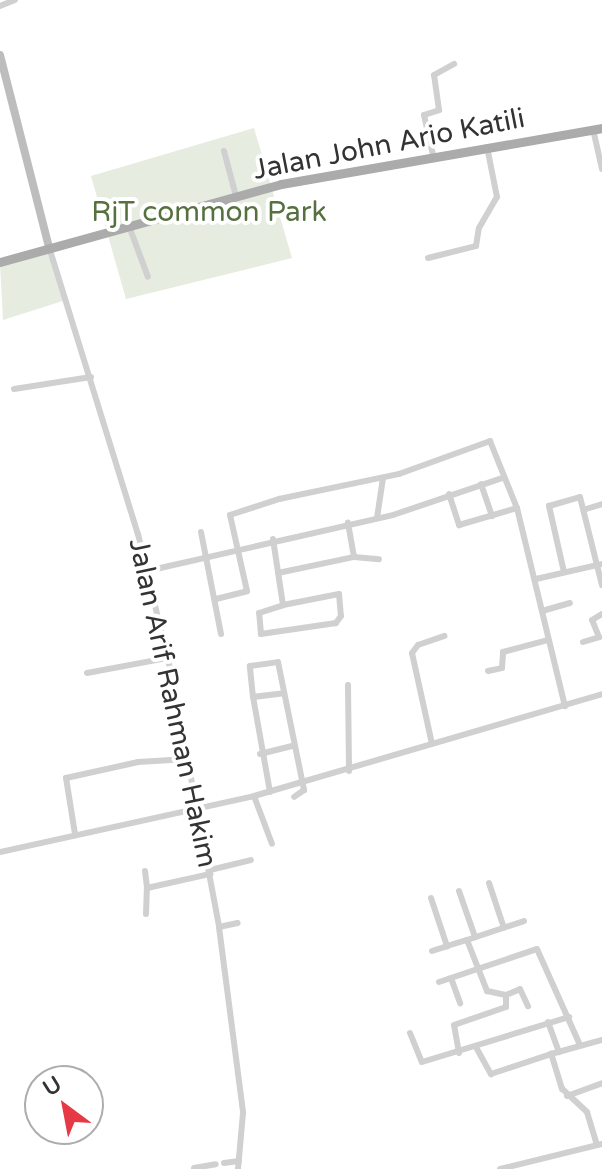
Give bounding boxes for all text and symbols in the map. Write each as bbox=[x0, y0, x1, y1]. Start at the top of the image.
street label: Jalan John Ario Katili bbox=[250, 101, 528, 187]
park label: RjT common Park bbox=[91, 195, 327, 229]
street label: Jalan Arif Rahman Hakim bbox=[122, 535, 224, 871]
north arrow bbox=[24, 1065, 104, 1145]
text: U bbox=[38, 1071, 66, 1102]

